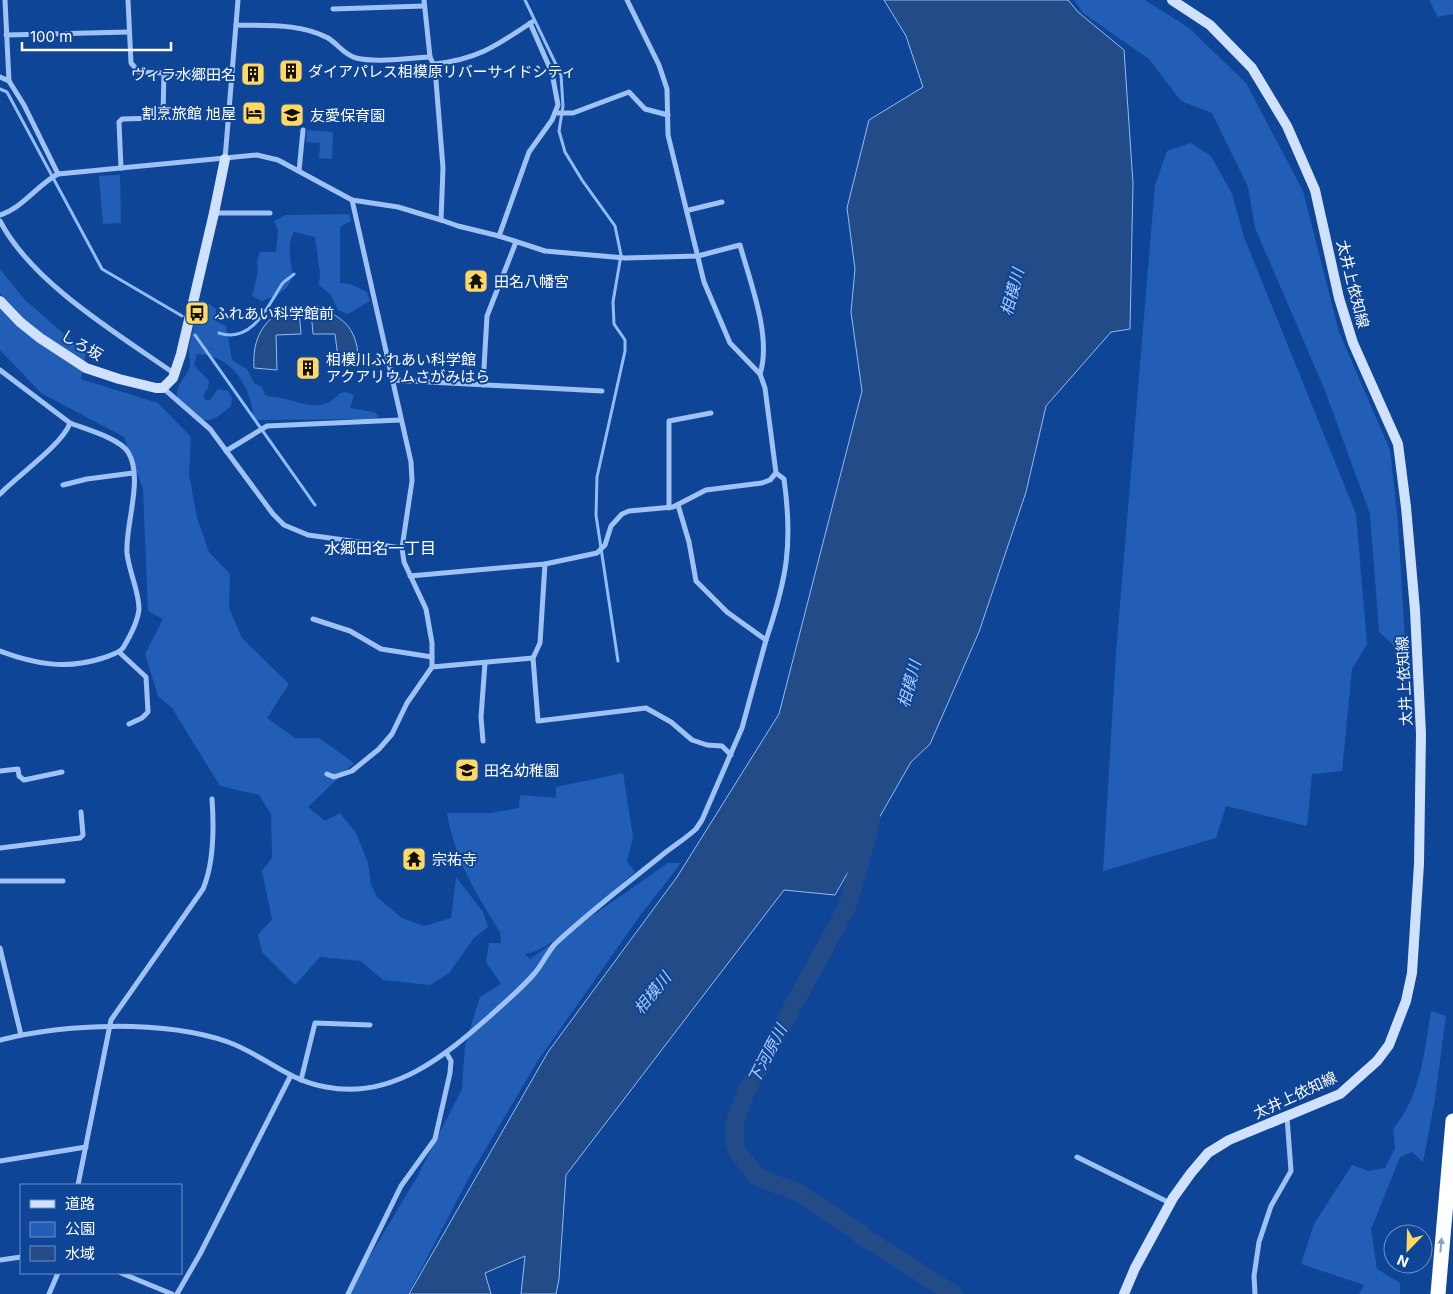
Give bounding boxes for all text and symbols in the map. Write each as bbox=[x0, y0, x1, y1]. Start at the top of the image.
scale bar bbox=[22, 20, 171, 52]
text: 100 m bbox=[30, 27, 72, 46]
building icon: ダイアパレス相模原リバーサイドシティ bbox=[278, 58, 304, 84]
building icon: ヴィラ水郷田名 bbox=[240, 61, 266, 87]
place label: ダイアパレス相模原リバーサイドシティ bbox=[308, 62, 577, 81]
place label: ヴィラ水郷田名 bbox=[131, 65, 236, 84]
hotel icon: 割烹旅館 旭屋 bbox=[241, 100, 267, 126]
school or university icon: 友愛保育園 bbox=[279, 102, 305, 128]
place label: 割烹旅館 旭屋 bbox=[142, 104, 236, 123]
place label: 友愛保育園 bbox=[310, 106, 385, 125]
street label: 太井上依知線 bbox=[1333, 238, 1373, 330]
water label: 相模川 bbox=[996, 264, 1028, 318]
temple icon: 田名八幡宮 bbox=[463, 268, 489, 294]
place label: 田名八幡宮 bbox=[494, 272, 569, 291]
bus stop icon: ふれあい科学館前 bbox=[184, 300, 210, 326]
place label: ふれあい科学館前 bbox=[214, 304, 334, 323]
street label: しろ坂 bbox=[58, 326, 106, 364]
place label: 相模川ふれあい科学館 アクアリウムさがみはら bbox=[326, 350, 490, 386]
building icon: 相模川ふれあい科学館 アクアリウムさがみはら bbox=[295, 355, 321, 381]
district label: 水郷田名一丁目 bbox=[324, 538, 436, 558]
street label: 太井上依知線 bbox=[1392, 636, 1416, 726]
water label: 相模川 bbox=[893, 656, 925, 710]
school or university icon: 田名幼稚園 bbox=[454, 757, 480, 783]
place label: 田名幼稚園 bbox=[484, 761, 559, 780]
temple icon: 宗祐寺 bbox=[401, 846, 427, 872]
place label: 宗祐寺 bbox=[432, 850, 477, 869]
water label: 相模川 bbox=[629, 967, 676, 1018]
water label: 下河原川 bbox=[743, 1019, 792, 1087]
street label: 太井上依知線 bbox=[1250, 1067, 1340, 1123]
legend bbox=[20, 1184, 182, 1274]
text: 道路 bbox=[65, 1194, 95, 1213]
text: 公園 bbox=[65, 1219, 95, 1238]
north arrow bbox=[1383, 1224, 1433, 1274]
one-way arrow bbox=[1438, 1237, 1446, 1253]
text: 水域 bbox=[65, 1244, 95, 1263]
text: N bbox=[1394, 1252, 1411, 1271]

